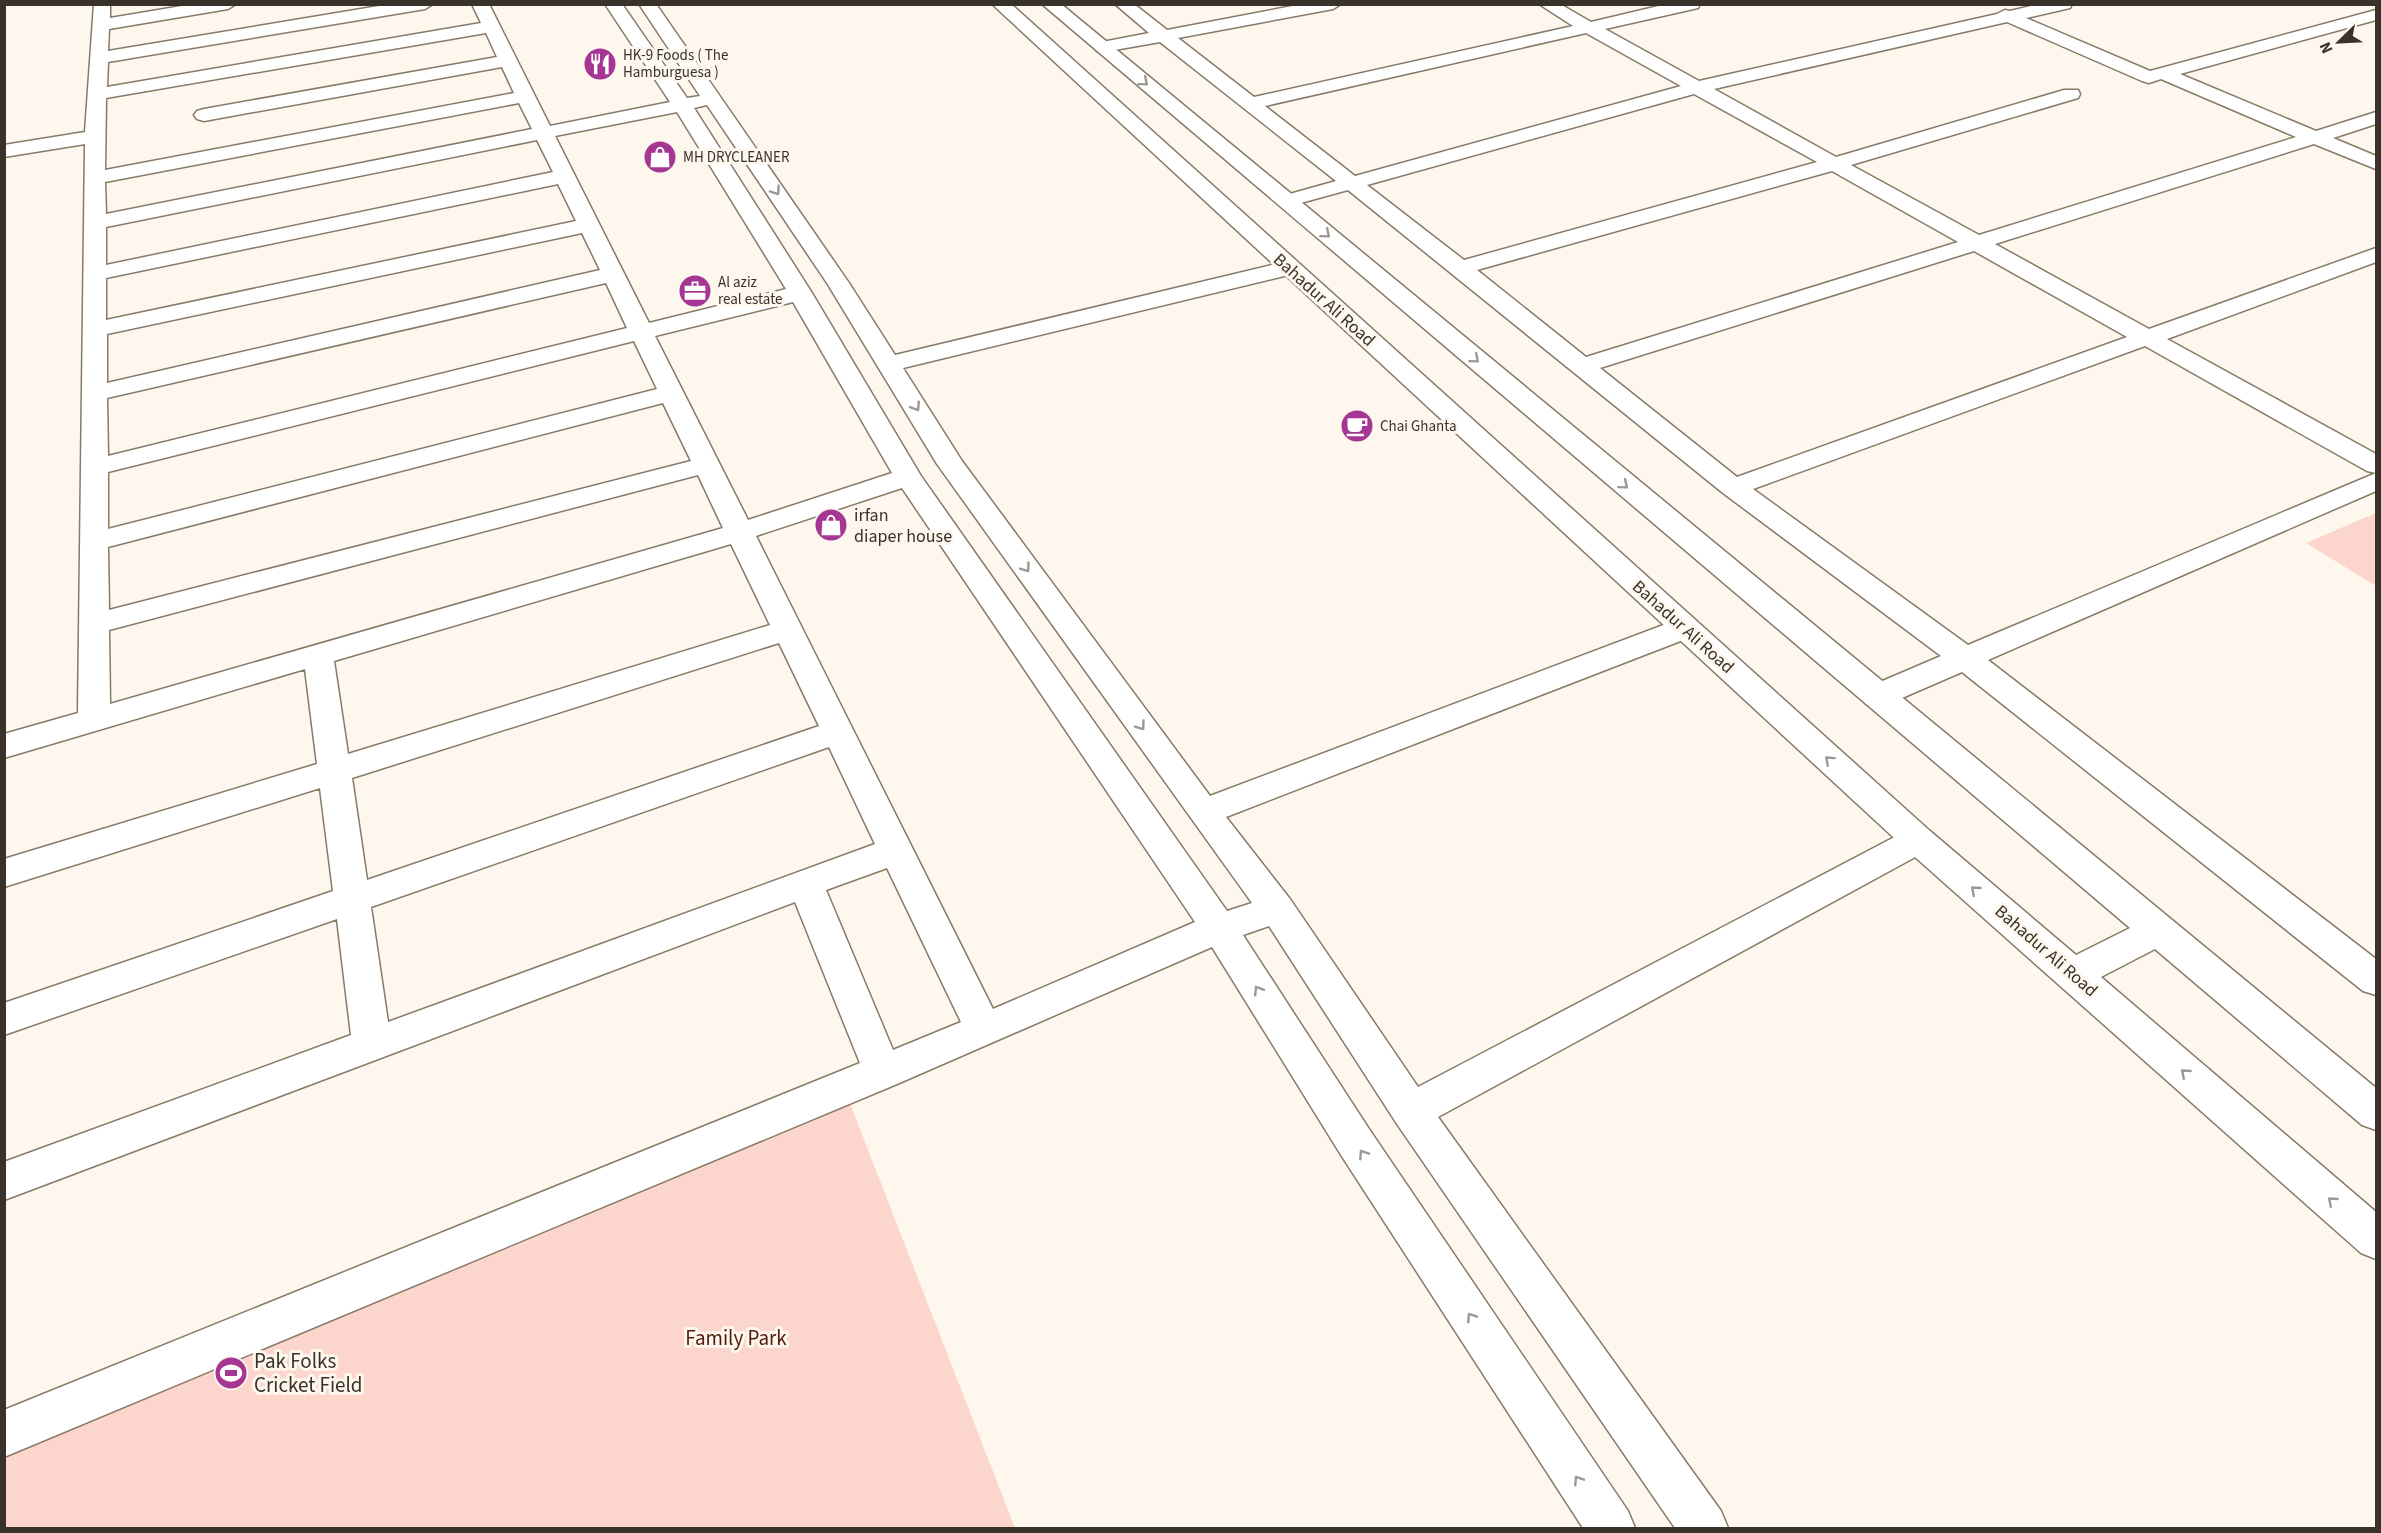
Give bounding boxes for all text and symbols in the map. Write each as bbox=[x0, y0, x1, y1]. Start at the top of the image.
north arrow bbox=[2309, 12, 2369, 72]
text: N bbox=[2314, 38, 2338, 57]
place label: HK-9 Foods ( The Hamburguesa ) bbox=[623, 45, 728, 83]
restaurant icon: HK-9 Foods ( The Hamburguesa ) bbox=[582, 46, 618, 82]
one-way arrow bbox=[1137, 74, 1148, 85]
shop icon: MH DRYCLEANER bbox=[642, 139, 678, 175]
place label: MH DRYCLEANER bbox=[683, 147, 790, 168]
one-way arrow bbox=[769, 184, 780, 195]
one-way arrow bbox=[1319, 227, 1330, 238]
street label: Bahadur Ali Road bbox=[1268, 247, 1380, 353]
place label: Al aziz real estate bbox=[718, 272, 783, 310]
office icon: Al aziz real estate bbox=[677, 273, 713, 309]
one-way arrow bbox=[1468, 352, 1479, 363]
one-way arrow bbox=[908, 401, 919, 412]
cafe icon: Chai Ghanta bbox=[1339, 408, 1375, 444]
place label: Chai Ghanta bbox=[1380, 416, 1456, 437]
one-way arrow bbox=[1618, 477, 1629, 488]
place label: irfan diaper house bbox=[854, 503, 952, 549]
shop icon: irfan diaper house bbox=[813, 507, 849, 543]
one-way arrow bbox=[1019, 562, 1030, 573]
street label: Bahadur Ali Road bbox=[1627, 574, 1739, 680]
one-way arrow bbox=[1134, 719, 1145, 730]
one-way arrow bbox=[1825, 756, 1836, 767]
one-way arrow bbox=[1971, 886, 1982, 897]
street label: Bahadur Ali Road bbox=[1989, 899, 2103, 1003]
one-way arrow bbox=[1254, 986, 1266, 996]
one-way arrow bbox=[2181, 1069, 2192, 1080]
one-way arrow bbox=[1359, 1150, 1370, 1161]
one-way arrow bbox=[2328, 1197, 2339, 1208]
one-way arrow bbox=[1467, 1313, 1478, 1324]
park label: Family Park bbox=[685, 1323, 787, 1353]
place label: Pak Folks Cricket Field bbox=[254, 1346, 363, 1400]
sports icon: Pak Folks Cricket Field bbox=[213, 1355, 249, 1391]
one-way arrow bbox=[1575, 1475, 1586, 1486]

